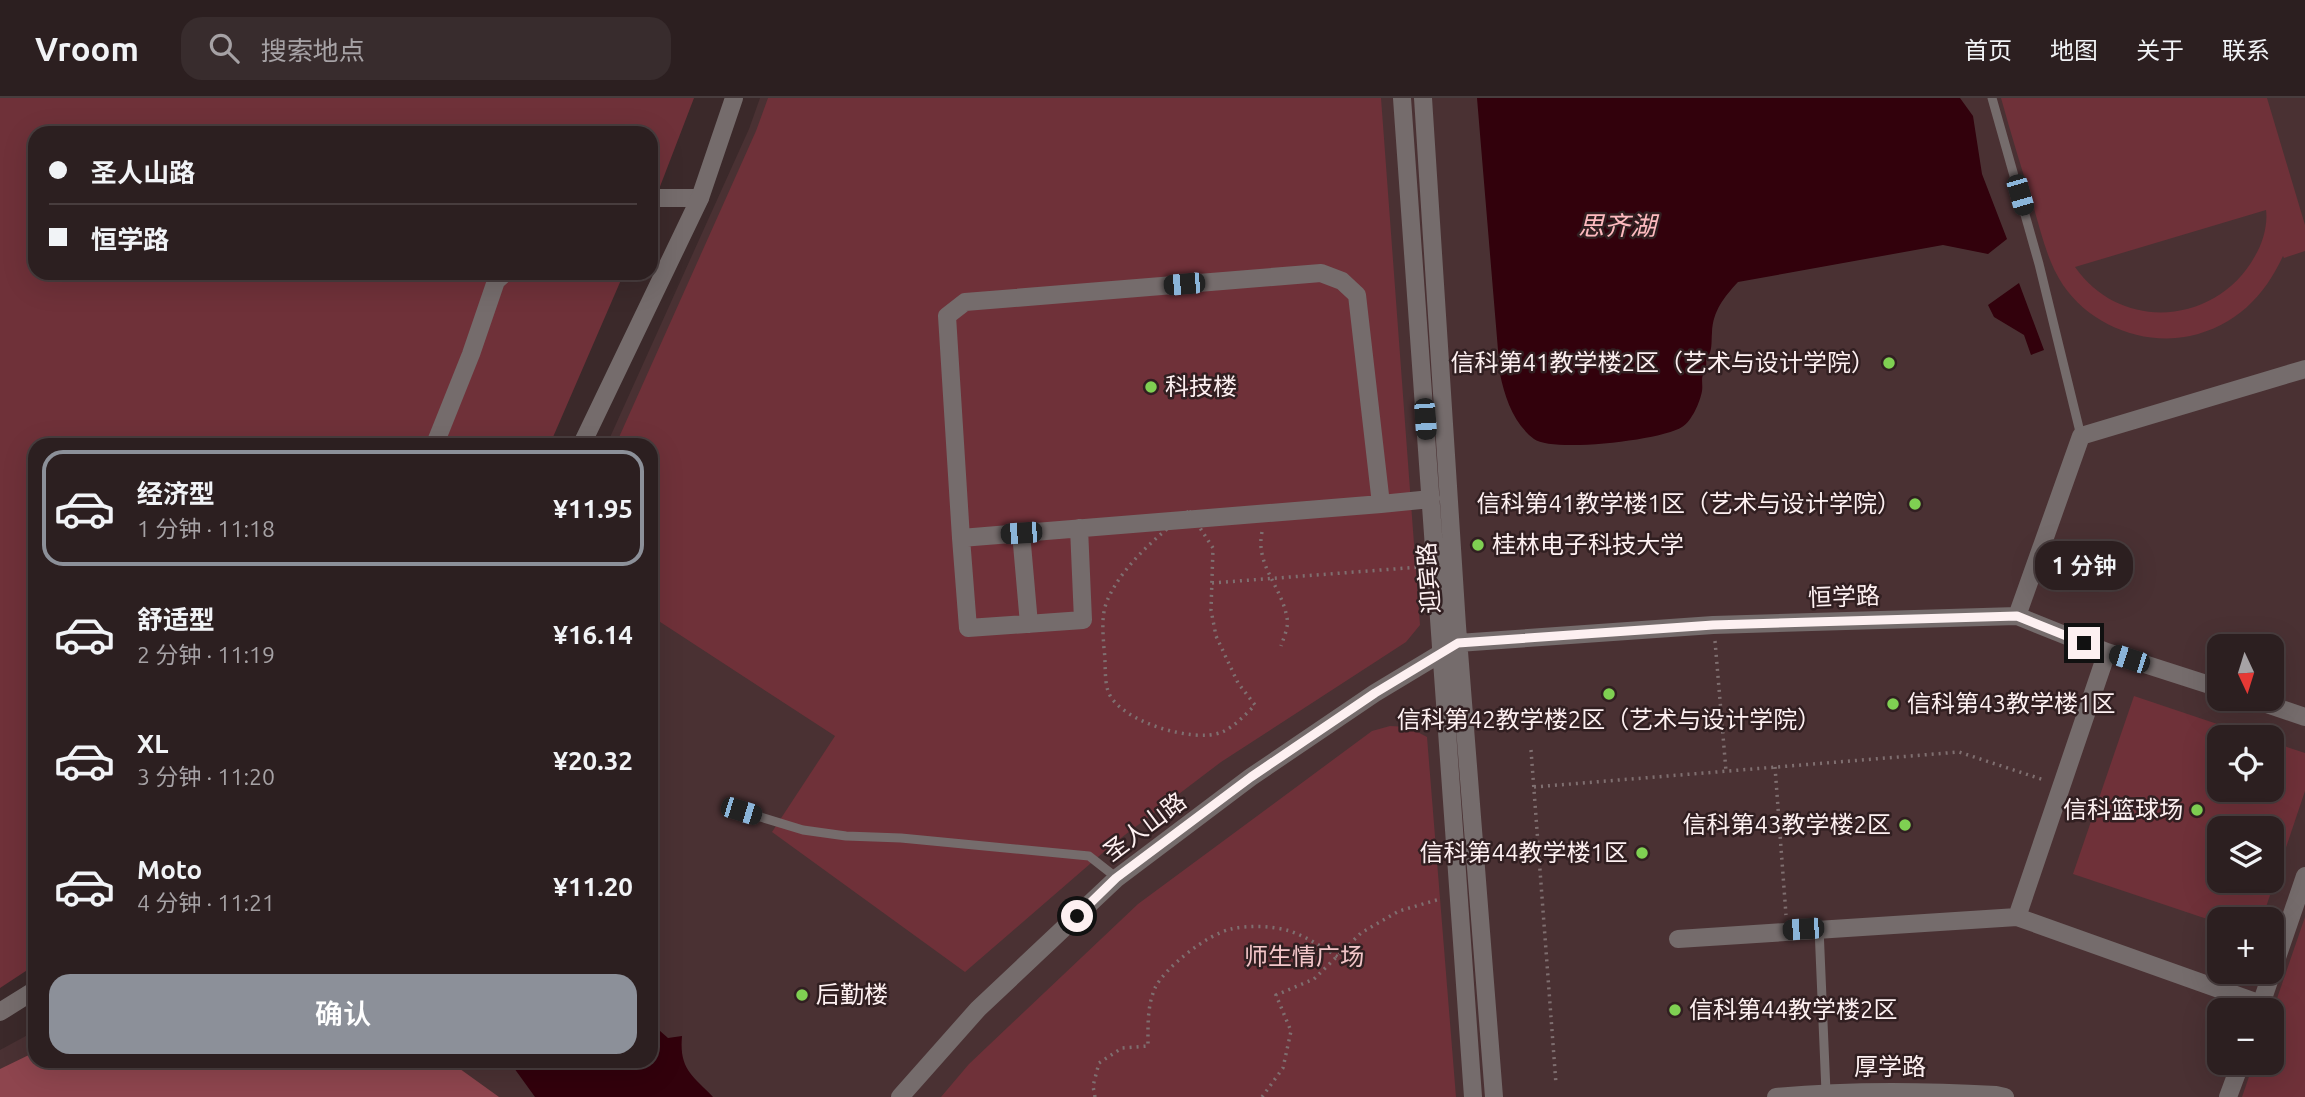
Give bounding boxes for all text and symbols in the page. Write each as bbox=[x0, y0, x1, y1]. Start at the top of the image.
search box bbox=[181, 17, 671, 80]
icon: search bbox=[205, 29, 243, 67]
text: Vroom bbox=[35, 30, 139, 67]
text: 搜索地点 bbox=[261, 36, 365, 65]
text: 首页 bbox=[1964, 37, 2012, 64]
text: 地图 bbox=[2050, 37, 2098, 64]
text: 关于 bbox=[2136, 37, 2184, 64]
text: 联系 bbox=[2222, 37, 2270, 64]
text: 圣人山路 bbox=[91, 158, 195, 187]
car bbox=[2005, 172, 2036, 218]
water label: 思齐湖 bbox=[1578, 211, 1660, 240]
text: 恒学路 bbox=[91, 225, 169, 254]
car bbox=[1163, 272, 1206, 296]
place label: 信科第41教学楼2区（艺术与设计学院） bbox=[1450, 349, 1875, 376]
marker: 信科第41教学楼2区（艺术与设计学院） bbox=[1881, 355, 1897, 371]
place label: 科技楼 bbox=[1165, 373, 1237, 400]
marker: 科技楼 bbox=[1143, 379, 1159, 395]
car bbox=[1414, 397, 1437, 441]
icon: car bbox=[53, 477, 116, 540]
text: 经济型 bbox=[137, 479, 215, 508]
place label: 信科第41教学楼1区（艺术与设计学院） bbox=[1476, 490, 1901, 517]
text: ¥11.95 bbox=[553, 494, 633, 523]
marker: 信科第41教学楼1区（艺术与设计学院） bbox=[1907, 496, 1923, 512]
text: 1 分钟 · 11:18 bbox=[137, 516, 275, 541]
car bbox=[1000, 521, 1043, 545]
place label: 桂林电子科技大学 bbox=[1492, 531, 1684, 558]
marker: 桂林电子科技大学 bbox=[1470, 537, 1486, 553]
street label: 迎宾路 bbox=[1413, 541, 1444, 615]
callout: 1 分钟 bbox=[2035, 542, 2133, 590]
text: 1 分钟 bbox=[2052, 553, 2116, 578]
street label: 恒学路 bbox=[1808, 582, 1880, 611]
icon: car bbox=[53, 603, 116, 666]
text: 舒适型 bbox=[137, 605, 215, 634]
text: ¥16.14 bbox=[553, 620, 633, 649]
route end bbox=[2068, 627, 2100, 659]
north arrow bbox=[2207, 634, 2284, 710]
map controls bbox=[2207, 634, 2284, 1075]
text: 2 分钟 · 11:19 bbox=[137, 642, 275, 667]
car bbox=[2106, 643, 2153, 675]
marker: 信科第42教学楼2区（艺术与设计学院） bbox=[1601, 686, 1617, 702]
place label: 信科第43教学楼1区 bbox=[1907, 690, 2116, 717]
marker: 信科第43教学楼1区 bbox=[1885, 696, 1901, 712]
place label: 信科第42教学楼2区（艺术与设计学院） bbox=[1397, 706, 1821, 733]
button: locate bbox=[2207, 725, 2284, 802]
icon: car bbox=[53, 729, 116, 792]
text: XL bbox=[137, 729, 168, 758]
text: ¥20.32 bbox=[553, 746, 633, 775]
text: 3 分钟 · 11:20 bbox=[137, 764, 275, 789]
street label: 圣人山路 bbox=[1098, 787, 1191, 866]
car bbox=[718, 795, 765, 827]
place label: 信科篮球场 bbox=[2063, 796, 2183, 823]
marker: 信科篮球场 bbox=[2189, 802, 2205, 818]
place label: 信科第43教学楼2区 bbox=[1682, 811, 1891, 838]
button: layers bbox=[2207, 816, 2284, 893]
marker: 信科第43教学楼2区 bbox=[1897, 817, 1913, 833]
place label: 信科第44教学楼1区 bbox=[1419, 839, 1628, 866]
marker: 信科第44教学楼1区 bbox=[1634, 845, 1650, 861]
icon: car bbox=[53, 855, 116, 918]
text: Moto bbox=[137, 855, 202, 884]
text: ¥11.20 bbox=[553, 872, 633, 901]
text: 4 分钟 · 11:21 bbox=[137, 890, 275, 915]
route start bbox=[1061, 900, 1093, 932]
button: + bbox=[2207, 907, 2284, 984]
car bbox=[1782, 917, 1825, 941]
park label: 师生情广场 bbox=[1244, 943, 1364, 970]
button: 确认 bbox=[49, 974, 637, 1054]
place label: 后勤楼 bbox=[816, 981, 888, 1008]
marker: 后勤楼 bbox=[794, 987, 810, 1003]
place label: 信科第44教学楼2区 bbox=[1689, 996, 1898, 1023]
button: − bbox=[2207, 998, 2284, 1075]
marker: 信科第44教学楼2区 bbox=[1667, 1002, 1683, 1018]
street label: 厚学路 bbox=[1854, 1053, 1926, 1080]

